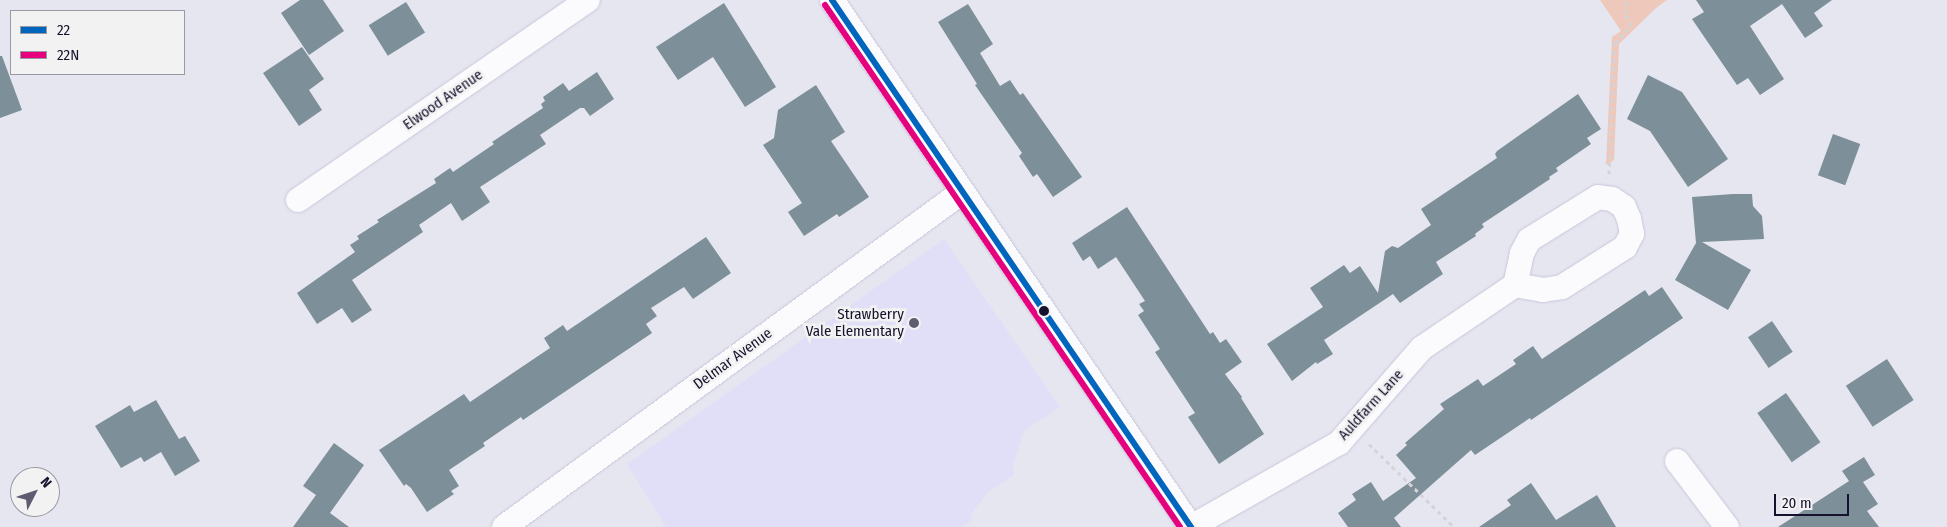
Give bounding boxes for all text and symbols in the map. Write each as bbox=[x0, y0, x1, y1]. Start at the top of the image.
legend bbox=[10, 10, 185, 75]
text: 22 bbox=[57, 21, 70, 39]
text: 22N bbox=[57, 46, 79, 64]
street label: Elwood Avenue bbox=[400, 66, 486, 134]
place label: Strawberry Vale Elementary bbox=[806, 305, 904, 340]
unlabelled marker bbox=[1039, 306, 1049, 316]
marker: Strawberry Vale Elementary bbox=[908, 317, 920, 329]
street label: Delmar Avenue bbox=[690, 324, 776, 394]
street label: Auldfarm Lane bbox=[1335, 366, 1407, 444]
north arrow bbox=[10, 467, 60, 517]
text: N bbox=[37, 474, 55, 491]
scale bar bbox=[1777, 484, 1852, 516]
text: 20 m bbox=[1782, 494, 1812, 512]

